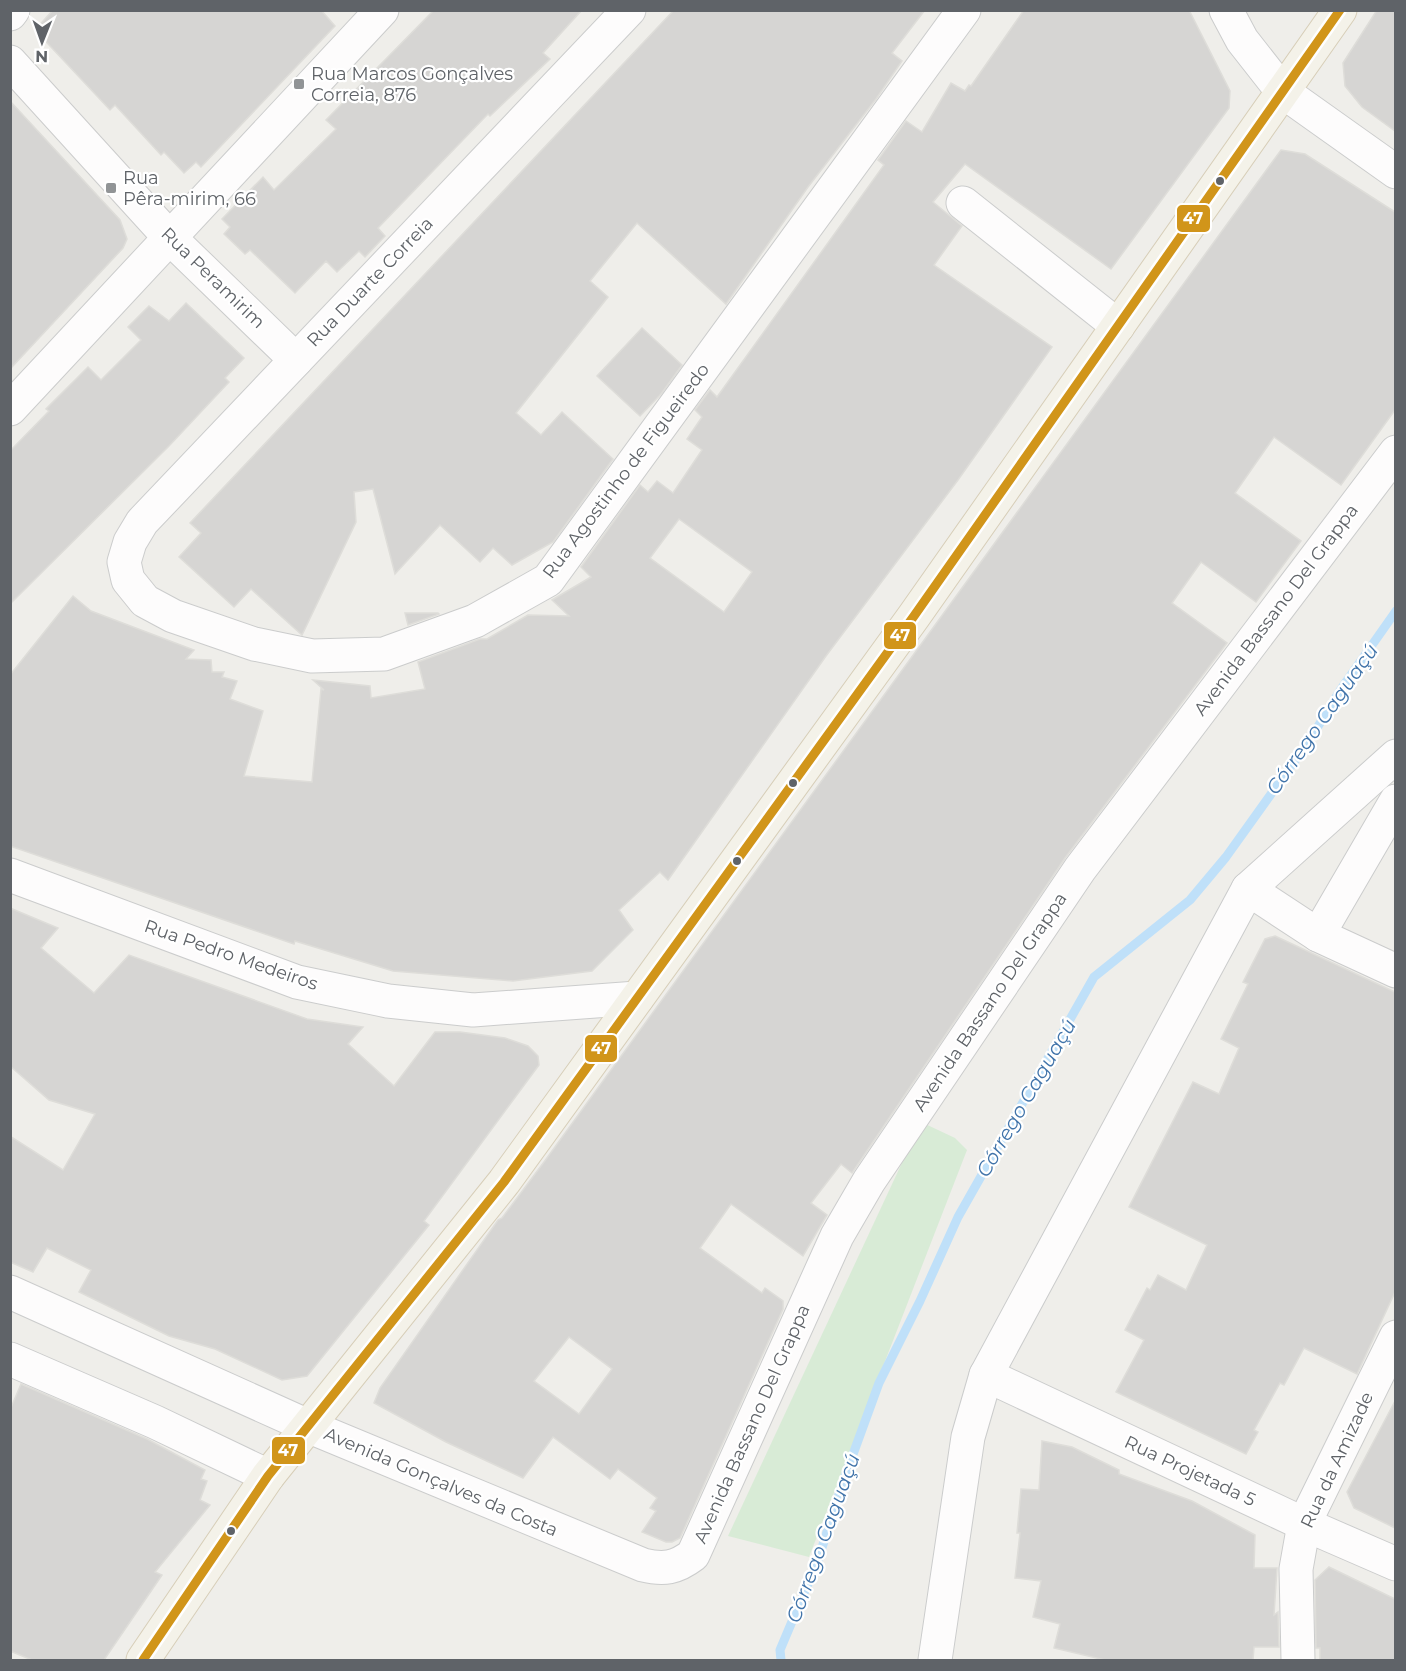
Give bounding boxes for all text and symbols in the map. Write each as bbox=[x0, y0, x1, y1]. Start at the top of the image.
north arrow bbox=[12, 12, 72, 72]
text: N bbox=[35, 47, 48, 66]
place label: Rua Marcos Gonçalves Correia, 876 bbox=[311, 63, 513, 106]
marker: Rua Marcos Gonçalves Correia, 876 bbox=[292, 77, 306, 91]
place label: Rua Pêra-mirim, 66 bbox=[123, 167, 256, 210]
unlabelled marker bbox=[1214, 175, 1226, 187]
marker: Rua Pêra-mirim, 66 bbox=[104, 181, 118, 195]
line badge: 47 bbox=[1176, 204, 1211, 233]
text: 47 bbox=[1183, 209, 1203, 228]
street label: Rua Duarte Correia bbox=[302, 212, 438, 352]
street label: Rua Peramirim bbox=[156, 223, 270, 333]
street label: Rua Agostinho de Figueiredo bbox=[538, 359, 714, 583]
street label: Avenida Bassano Del Grappa bbox=[1189, 500, 1363, 720]
line badge: 47 bbox=[883, 621, 917, 650]
text: 47 bbox=[890, 626, 910, 645]
water label: Córrego Caguaçú bbox=[1261, 639, 1383, 799]
unlabelled marker bbox=[787, 777, 799, 789]
unlabelled marker bbox=[731, 855, 743, 867]
street label: Avenida Bassano Del Grappa bbox=[908, 888, 1072, 1116]
street label: Rua Pedro Medeiros bbox=[141, 915, 321, 995]
water label: Córrego Caguaçú bbox=[971, 1015, 1081, 1181]
line badge: 47 bbox=[584, 1034, 618, 1063]
text: 47 bbox=[591, 1039, 611, 1058]
street label: Avenida Bassano Del Grappa bbox=[689, 1301, 815, 1547]
street label: Rua da Amizade bbox=[1296, 1388, 1378, 1532]
street label: Avenida Gonçalves da Costa bbox=[321, 1423, 561, 1541]
street label: Rua Projetada 5 bbox=[1121, 1431, 1259, 1511]
line badge: 47 bbox=[271, 1436, 306, 1465]
text: 47 bbox=[278, 1441, 298, 1460]
water label: Córrego Caguaçú bbox=[781, 1450, 865, 1626]
unlabelled marker bbox=[225, 1525, 237, 1537]

